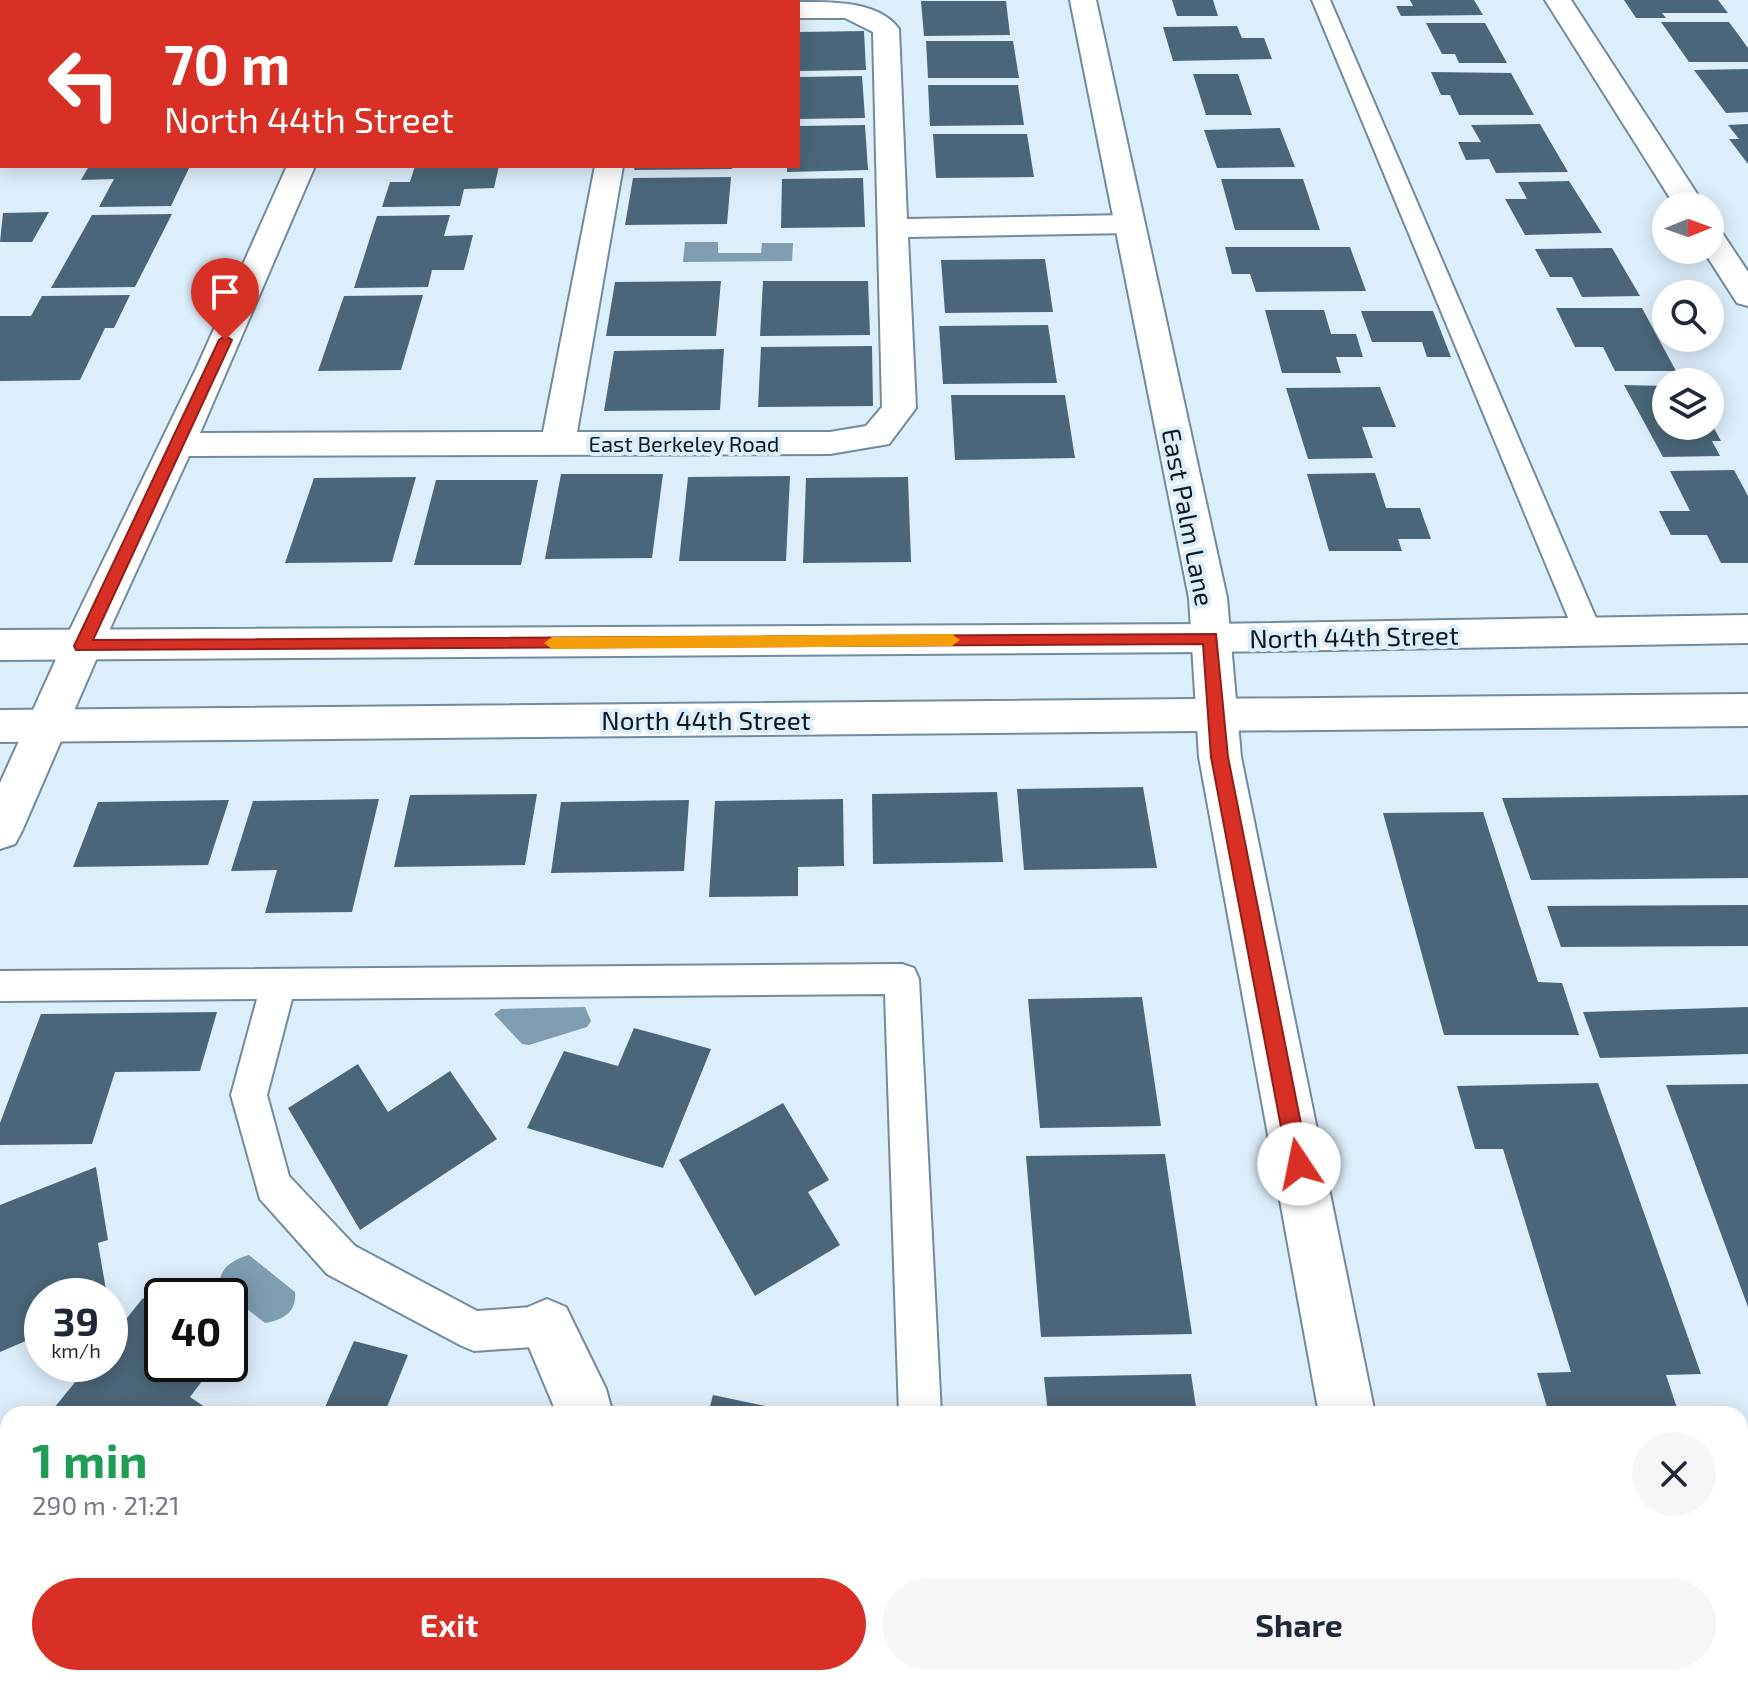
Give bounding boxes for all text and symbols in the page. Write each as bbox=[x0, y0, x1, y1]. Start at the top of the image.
text: 70 m bbox=[164, 29, 290, 96]
icon: left bbox=[32, 32, 136, 136]
text: North 44th Street bbox=[164, 97, 454, 140]
north arrow bbox=[1652, 192, 1724, 264]
map controls bbox=[1652, 192, 1724, 440]
pin bbox=[191, 258, 259, 340]
icon: arrive bbox=[203, 270, 247, 314]
button: search bbox=[1652, 280, 1724, 352]
button: layers bbox=[1652, 368, 1724, 440]
street label: East Palm Lane bbox=[1157, 426, 1221, 608]
street label: East Berkeley Road bbox=[589, 430, 779, 456]
street label: North 44th Street bbox=[1249, 619, 1459, 653]
street label: North 44th Street bbox=[601, 704, 811, 735]
position arrow bbox=[1257, 1122, 1341, 1206]
speed limit sign: 40 bbox=[144, 1278, 248, 1382]
text: 39 bbox=[53, 1296, 99, 1344]
text: km/h bbox=[51, 1338, 101, 1362]
text: 1 min bbox=[32, 1430, 148, 1488]
button: close bbox=[1632, 1432, 1716, 1516]
text: 290 m · 21:21 bbox=[32, 1489, 180, 1520]
button: Exit bbox=[32, 1578, 866, 1670]
button: Share bbox=[882, 1578, 1716, 1670]

